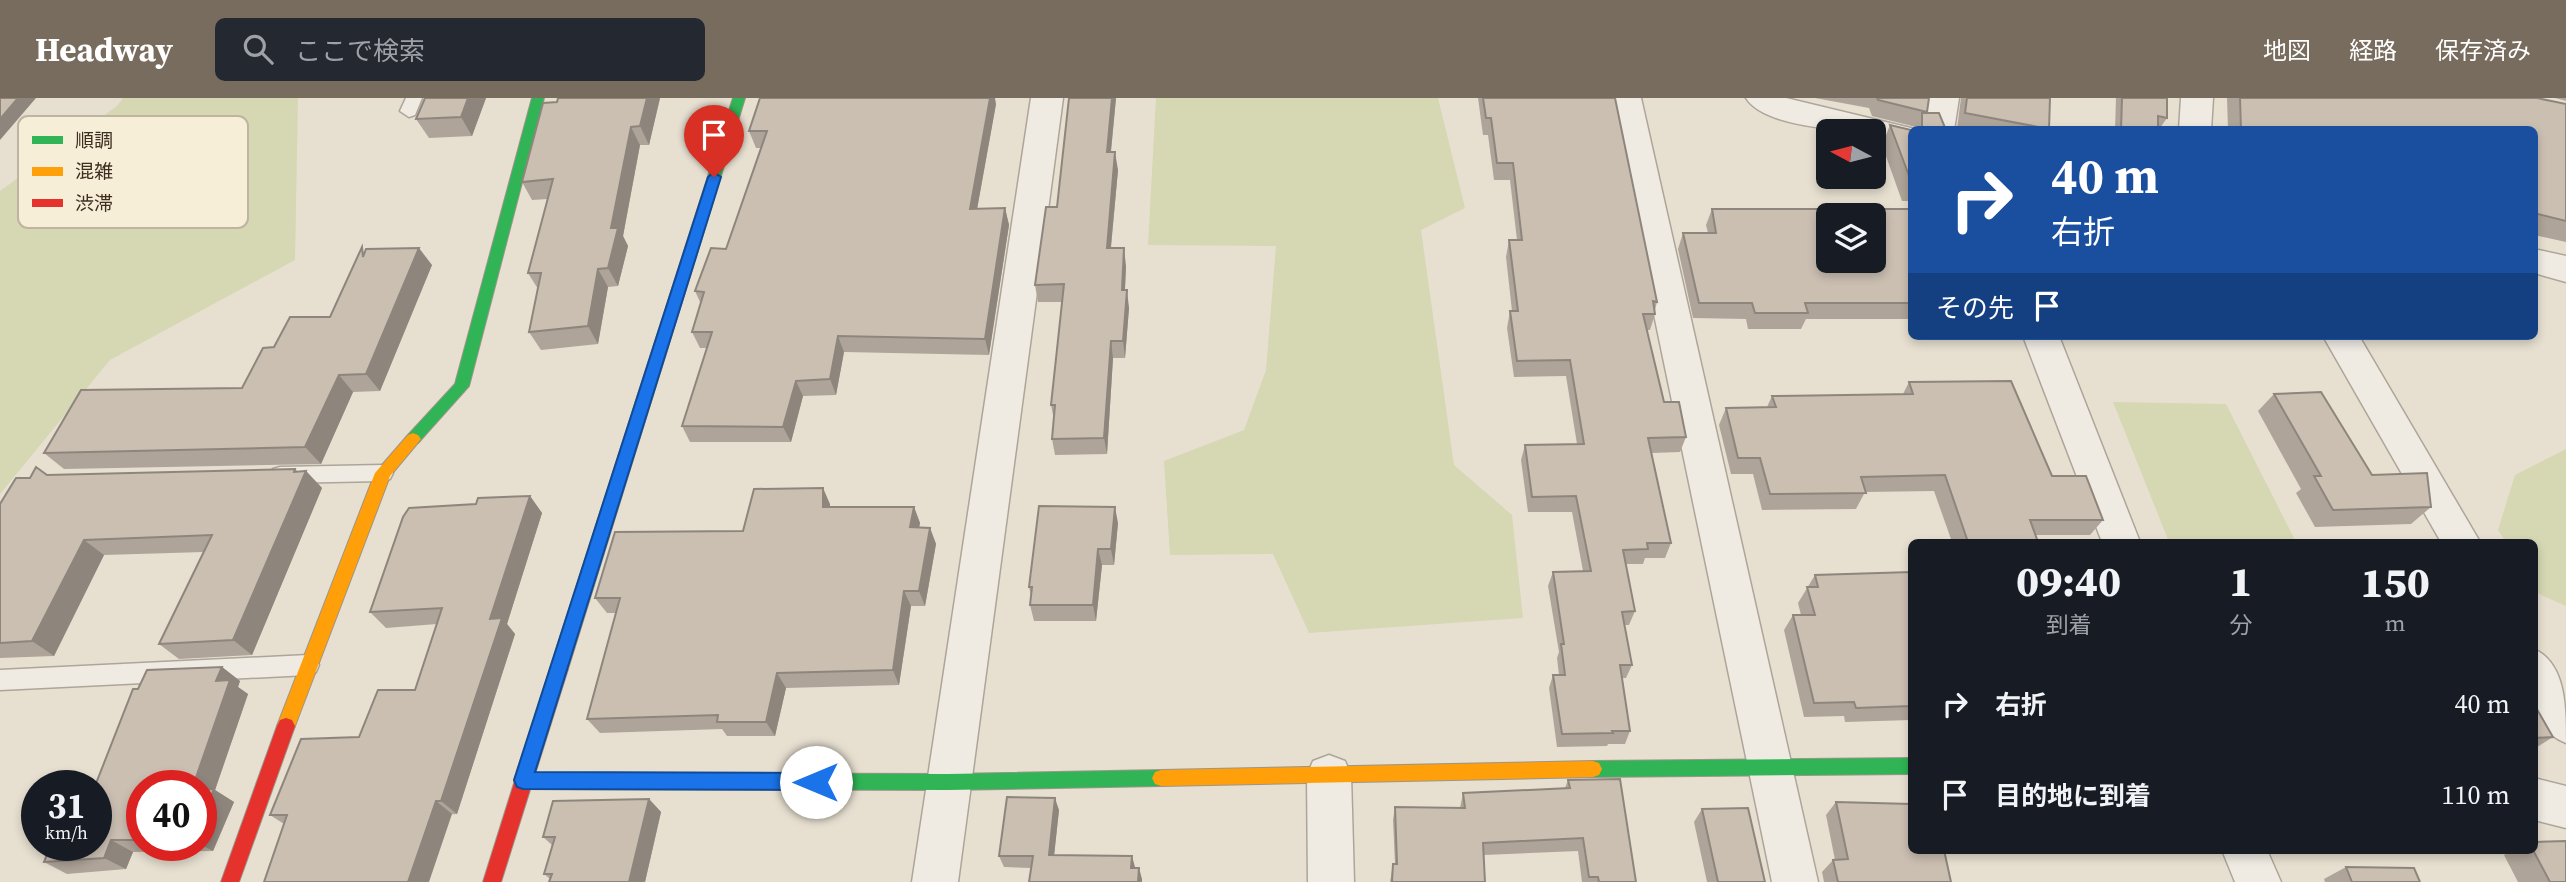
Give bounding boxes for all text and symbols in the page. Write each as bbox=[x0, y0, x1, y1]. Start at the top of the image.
search box bbox=[215, 18, 705, 81]
text: Headway bbox=[35, 27, 173, 72]
icon: search bbox=[239, 30, 277, 68]
text: ここで検索 bbox=[295, 33, 425, 69]
text: 地図 bbox=[2263, 34, 2311, 67]
text: 経路 bbox=[2349, 34, 2397, 67]
text: 保存済み bbox=[2435, 34, 2531, 67]
pin bbox=[684, 105, 744, 177]
legend bbox=[18, 116, 248, 228]
icon: arrive bbox=[695, 116, 733, 154]
north arrow bbox=[1816, 119, 1886, 189]
map controls bbox=[1816, 119, 1886, 273]
text: 順調 bbox=[75, 127, 113, 153]
text: 40 m bbox=[2051, 142, 2159, 209]
icon: right bbox=[1936, 154, 2027, 245]
text: 混雑 bbox=[75, 158, 113, 184]
text: 渋滞 bbox=[75, 190, 113, 216]
button: layers bbox=[1816, 203, 1886, 273]
text: 右折 bbox=[2051, 210, 2115, 254]
icon: arrive bbox=[2028, 287, 2066, 325]
text: その先 bbox=[1936, 290, 2014, 326]
text: 09:40 bbox=[2016, 552, 2121, 610]
text: 1 bbox=[2229, 552, 2252, 610]
text: 150 bbox=[2360, 553, 2430, 611]
text: m bbox=[2385, 607, 2406, 639]
text: 到着 bbox=[2046, 609, 2092, 641]
text: 分 bbox=[2229, 609, 2252, 641]
icon: right bbox=[1936, 685, 1974, 723]
text: 40 m bbox=[2455, 686, 2510, 722]
text: 右折 bbox=[1995, 687, 2047, 723]
position arrow bbox=[779, 745, 853, 819]
speed limit sign: 40 bbox=[126, 770, 217, 861]
icon: arrive bbox=[1936, 776, 1974, 814]
text: 110 m bbox=[2442, 777, 2510, 813]
text: 目的地に到着 bbox=[1995, 778, 2151, 814]
text: 31 bbox=[48, 782, 85, 830]
text: km/h bbox=[45, 820, 88, 845]

